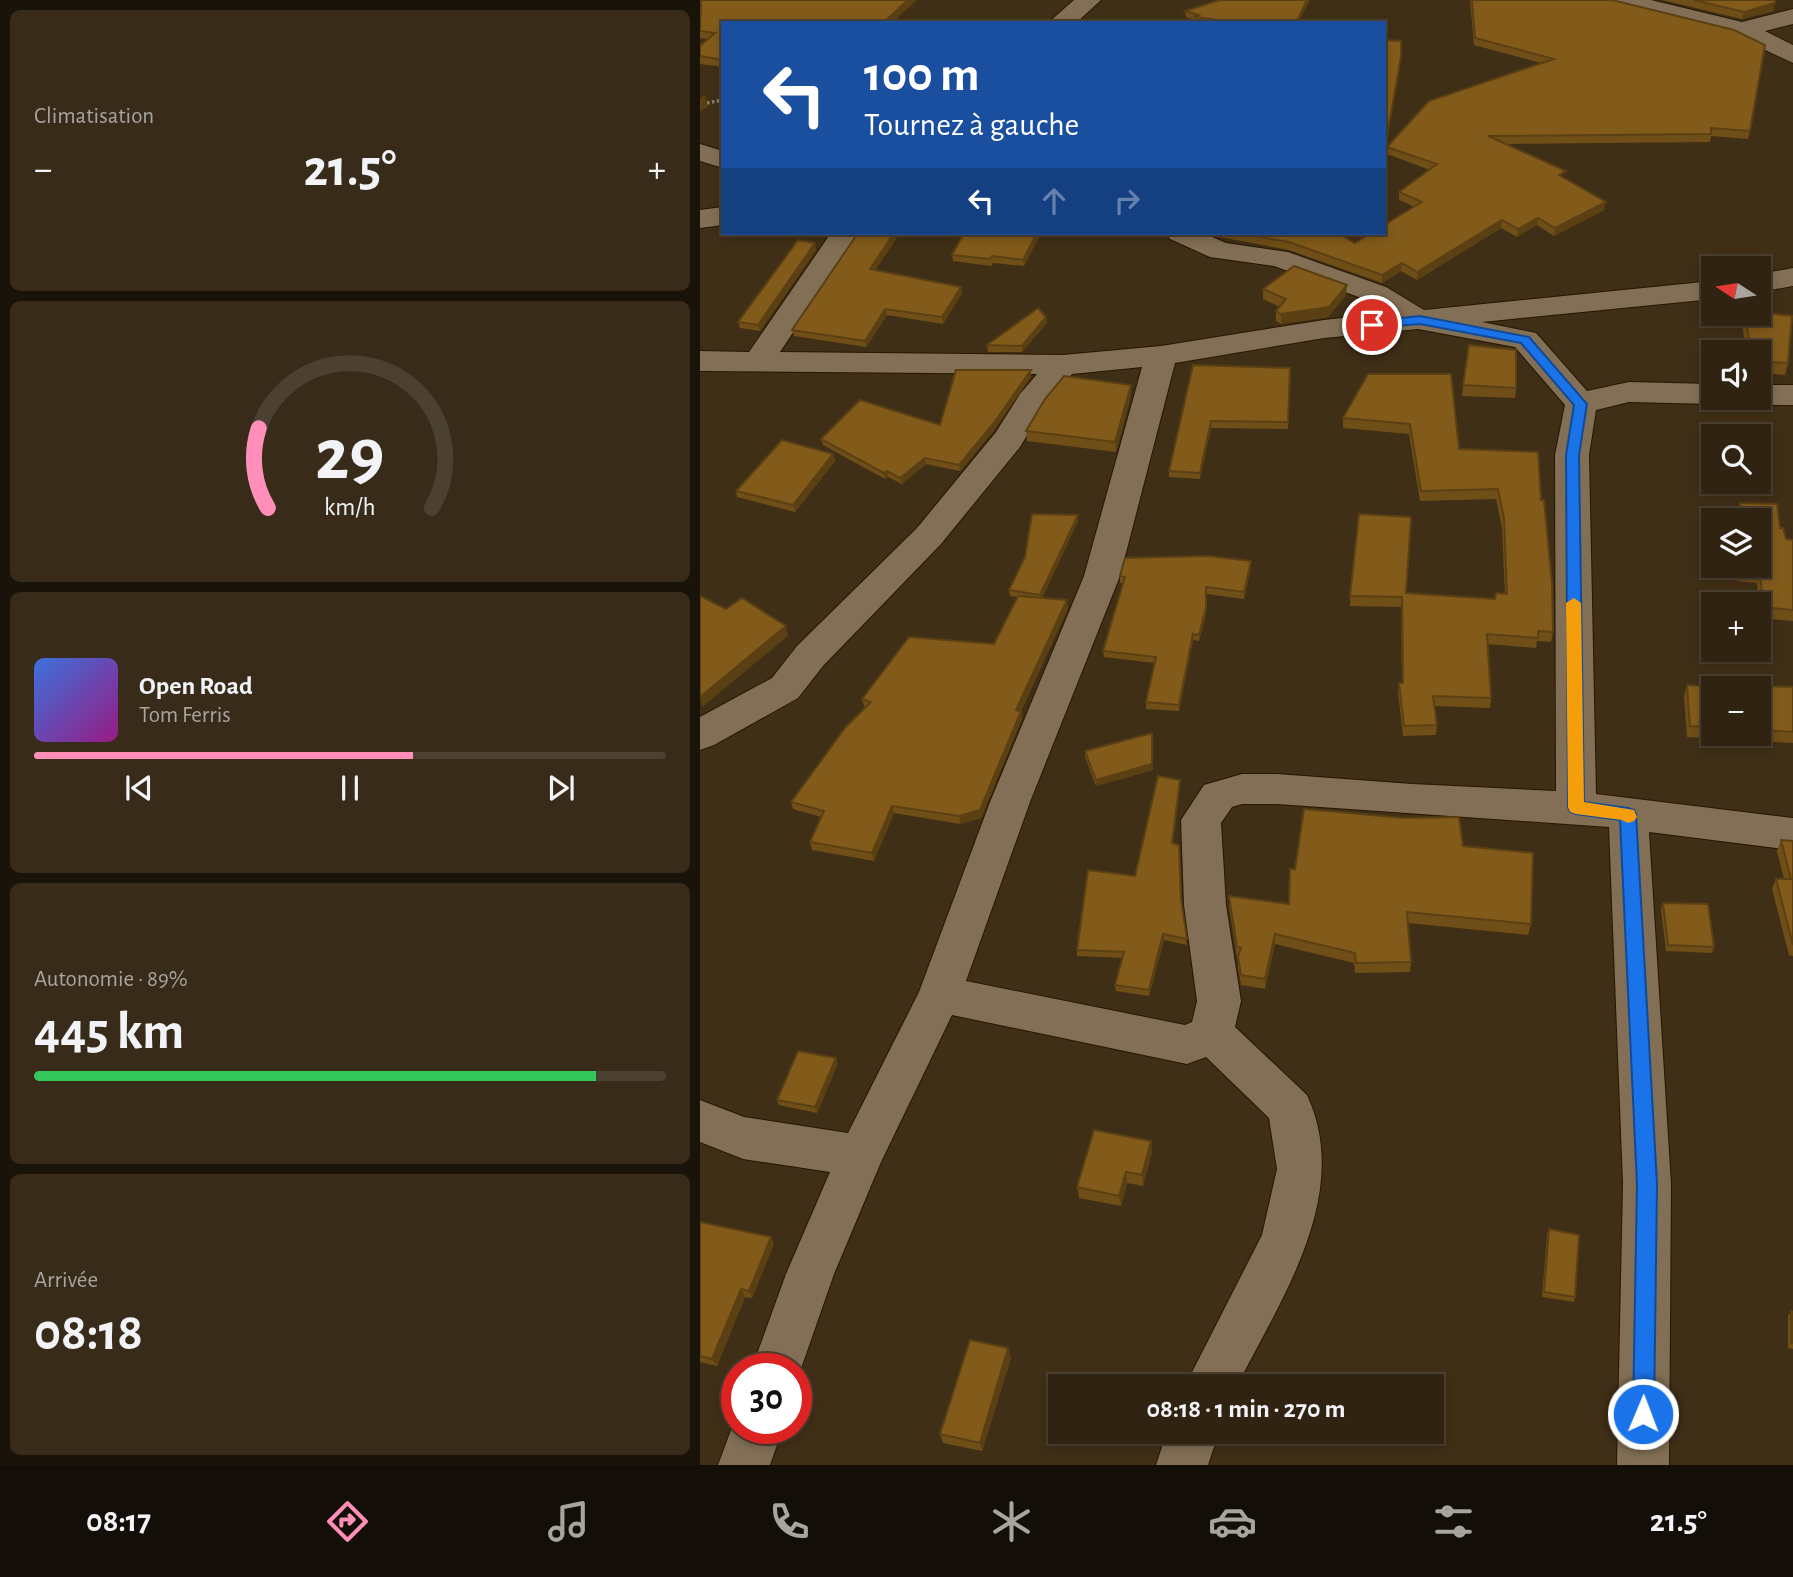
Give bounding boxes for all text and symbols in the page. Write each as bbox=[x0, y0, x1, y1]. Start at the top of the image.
icon: left bbox=[749, 49, 840, 140]
text: 100 m bbox=[864, 51, 980, 100]
text: Climatisation bbox=[34, 105, 154, 128]
text: Tournez à gauche bbox=[864, 109, 1079, 141]
text: 21.5° bbox=[304, 143, 396, 195]
text: − bbox=[34, 151, 52, 189]
text: + bbox=[648, 151, 666, 189]
icon: left bbox=[962, 182, 1000, 220]
icon: ahead bbox=[1035, 182, 1073, 220]
icon: right bbox=[1108, 182, 1146, 220]
north arrow bbox=[1701, 256, 1771, 326]
map controls bbox=[1701, 256, 1771, 746]
pin bbox=[1342, 295, 1402, 355]
icon: arrive bbox=[1353, 306, 1391, 344]
button: sound bbox=[1701, 340, 1771, 410]
text: 29 bbox=[315, 420, 385, 493]
button: search bbox=[1701, 424, 1771, 494]
text: km/h bbox=[324, 494, 376, 519]
button: layers bbox=[1701, 508, 1771, 578]
button: + bbox=[1701, 592, 1771, 662]
text: Open Road bbox=[139, 673, 253, 699]
button: − bbox=[1701, 676, 1771, 746]
text: Tom Ferris bbox=[139, 704, 231, 727]
icon: previous bbox=[120, 769, 158, 807]
icon: pause bbox=[331, 769, 369, 807]
icon: next bbox=[542, 769, 580, 807]
text: Autonomie · 89% bbox=[34, 968, 188, 991]
text: 445 km bbox=[34, 1006, 184, 1058]
text: Arrivée bbox=[34, 1269, 98, 1292]
text: 08:18 bbox=[34, 1307, 143, 1359]
speed limit sign: 30 bbox=[721, 1353, 812, 1444]
position arrow bbox=[1606, 1377, 1680, 1451]
text: 08:18 · 1 min · 270 m bbox=[1147, 1396, 1345, 1422]
icon: directions bbox=[323, 1497, 372, 1546]
icon: music bbox=[544, 1497, 593, 1546]
icon: phone bbox=[765, 1497, 814, 1546]
icon: climate bbox=[987, 1497, 1036, 1546]
icon: car bbox=[1208, 1497, 1257, 1546]
icon: filters bbox=[1429, 1497, 1478, 1546]
text: 08:17 bbox=[86, 1505, 151, 1537]
text: 21.5° bbox=[1650, 1505, 1707, 1537]

